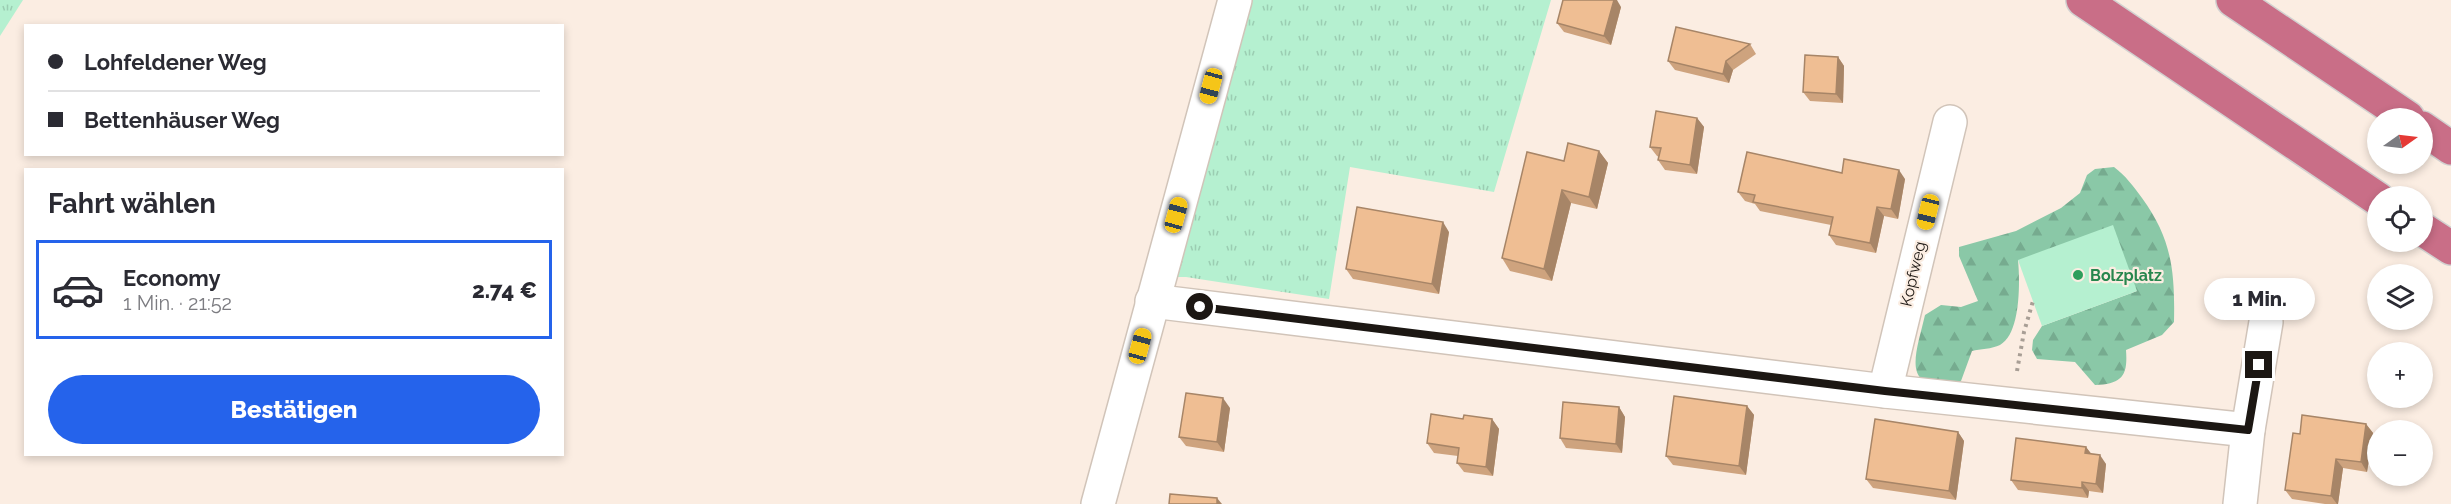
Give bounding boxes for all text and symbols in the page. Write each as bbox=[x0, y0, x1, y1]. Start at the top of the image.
text: Lohfeldener Weg bbox=[84, 49, 267, 75]
car bbox=[1198, 66, 1224, 106]
text: Bettenhäuser Weg bbox=[84, 107, 280, 133]
north arrow bbox=[2367, 108, 2433, 174]
map controls bbox=[2367, 108, 2433, 486]
button: locate bbox=[2367, 186, 2433, 252]
text: Fahrt wählen bbox=[48, 188, 216, 219]
car bbox=[1915, 192, 1941, 232]
car bbox=[1163, 195, 1189, 235]
street label: Kopfweg bbox=[1896, 240, 1930, 308]
icon: car bbox=[51, 263, 105, 317]
button: layers bbox=[2367, 264, 2433, 330]
text: Economy bbox=[123, 265, 221, 291]
place label: Bolzplatz bbox=[2090, 266, 2162, 285]
marker: Bolzplatz bbox=[2071, 268, 2085, 282]
text: 2.74 € bbox=[472, 277, 537, 303]
callout: 1 Min. bbox=[2204, 278, 2314, 320]
text: 1 Min. bbox=[2232, 287, 2287, 311]
text: 1 Min. · 21:52 bbox=[123, 291, 232, 315]
route start bbox=[1186, 293, 1213, 320]
car bbox=[1127, 326, 1153, 366]
button: + bbox=[2367, 342, 2433, 408]
route end bbox=[2245, 351, 2272, 378]
button: Bestätigen bbox=[48, 375, 540, 444]
button: − bbox=[2367, 420, 2433, 486]

